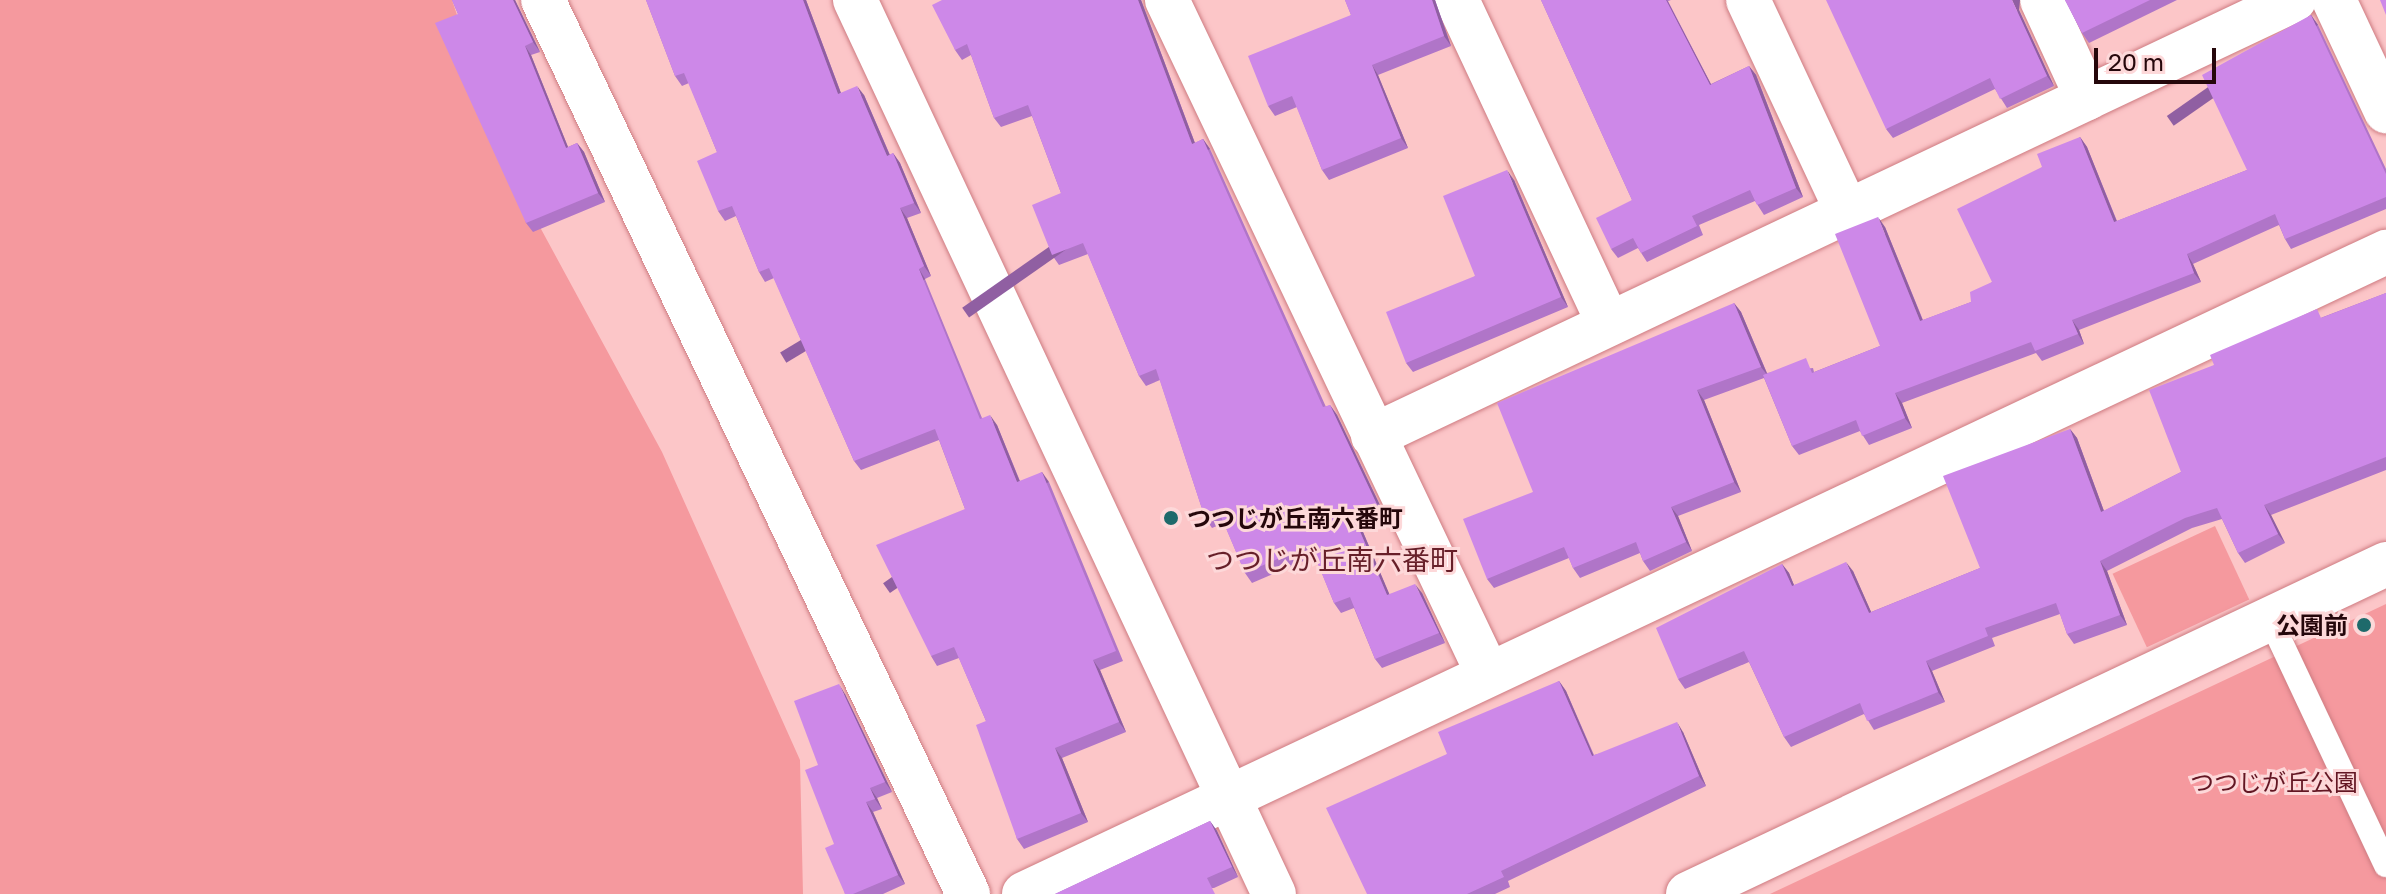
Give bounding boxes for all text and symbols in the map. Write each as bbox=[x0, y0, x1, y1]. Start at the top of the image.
scale bar bbox=[2098, 32, 2220, 82]
text: 20 m bbox=[2108, 47, 2164, 76]
place label: つつじが丘南六番町 bbox=[1187, 504, 1403, 532]
marker: つつじが丘南六番町 bbox=[1162, 509, 1180, 527]
district label: つつじが丘南六番町 bbox=[1206, 543, 1458, 577]
place label: 公園前 bbox=[2276, 611, 2348, 639]
marker: 公園前 bbox=[2355, 616, 2373, 634]
park label: つつじが丘公園 bbox=[2190, 768, 2358, 796]

